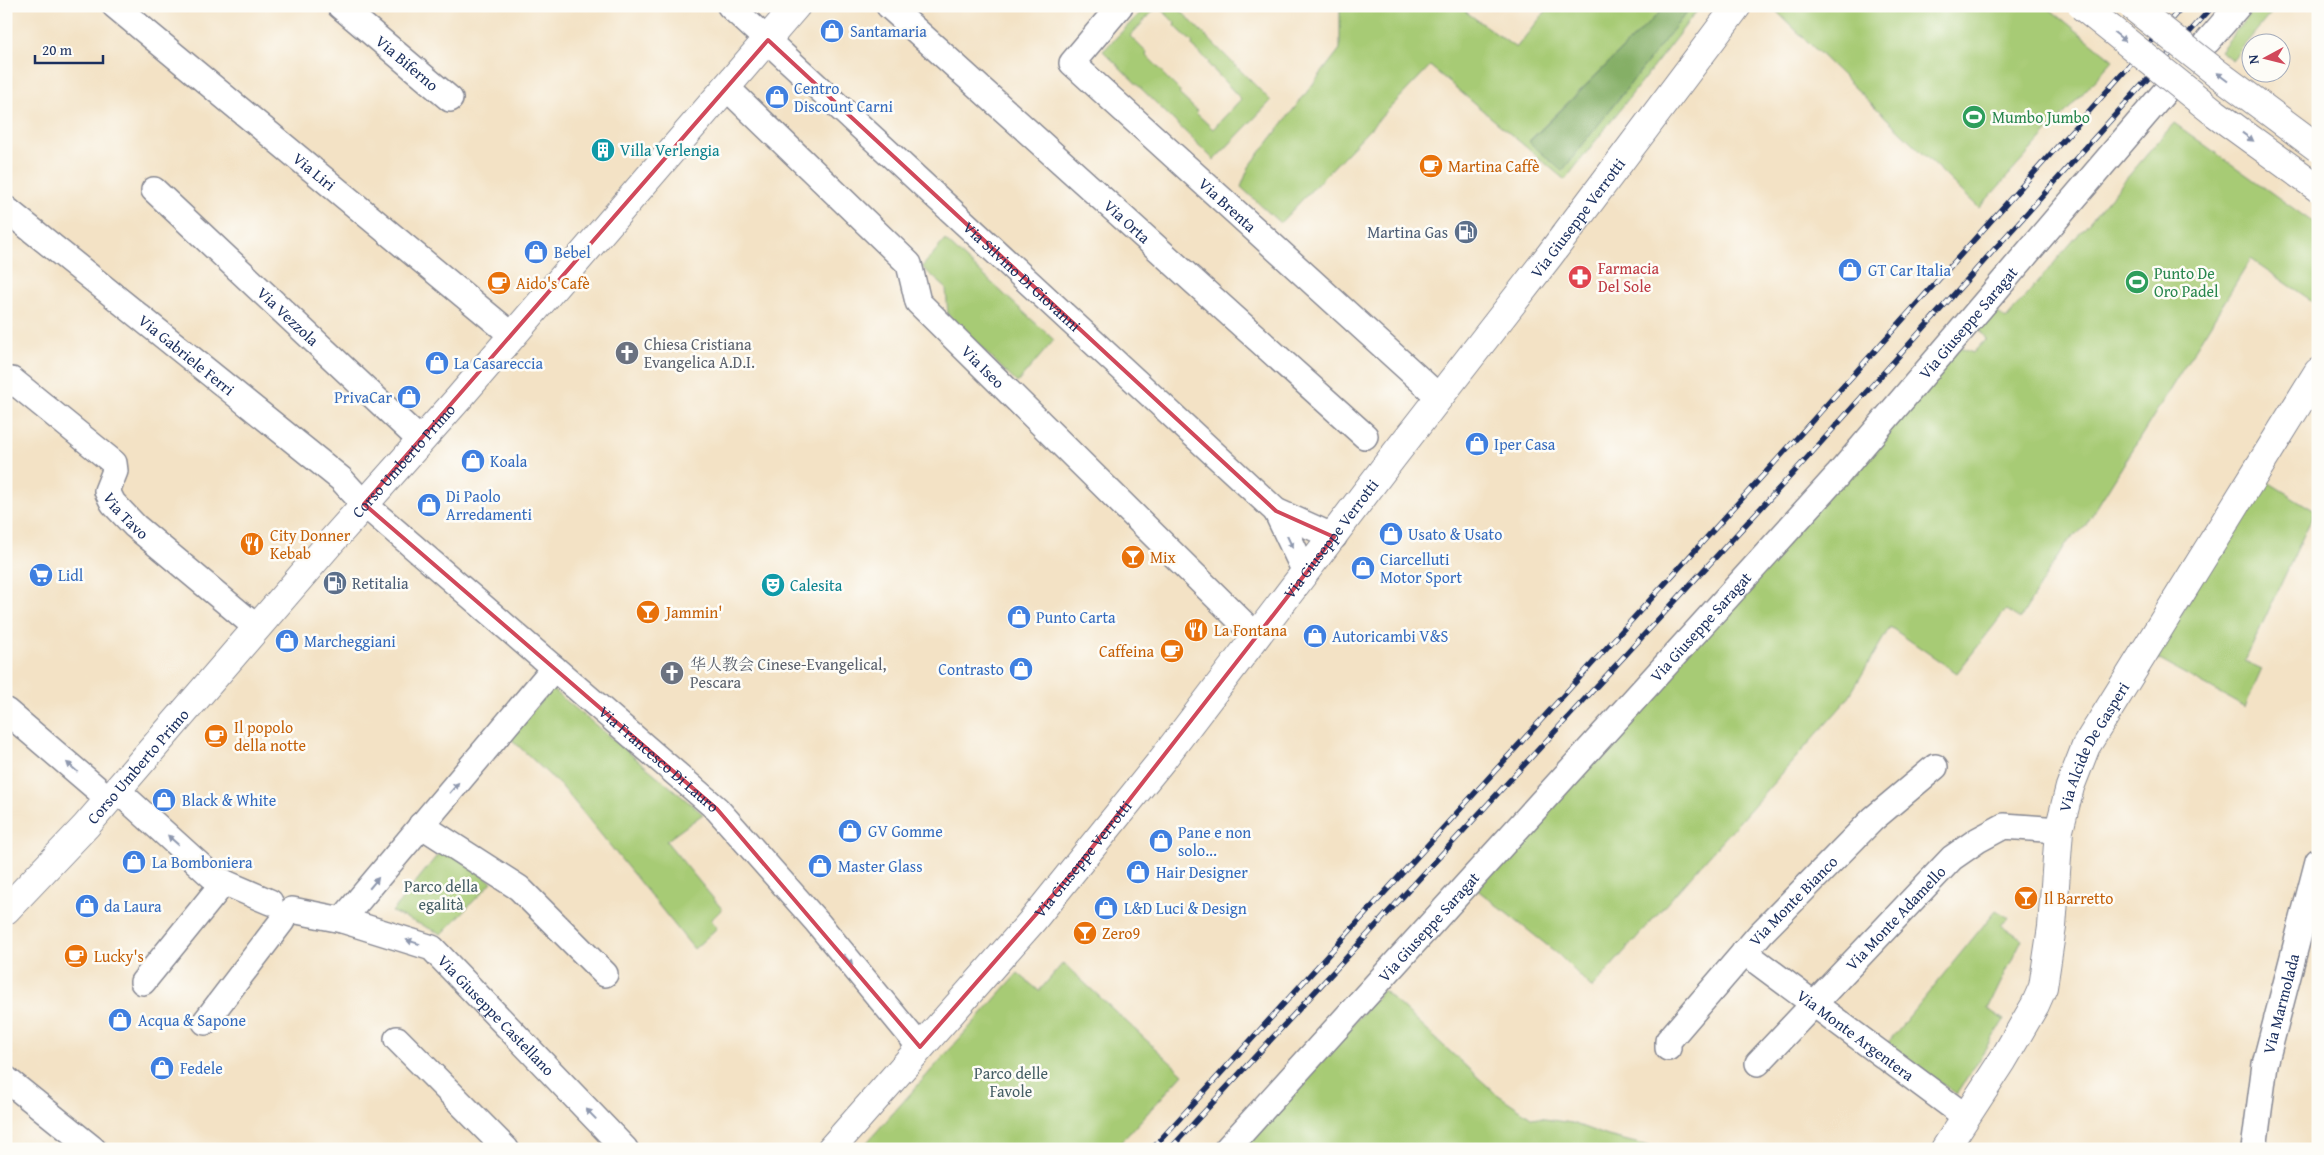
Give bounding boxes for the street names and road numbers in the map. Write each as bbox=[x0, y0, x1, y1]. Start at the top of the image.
street label: Via Biferno bbox=[370, 29, 444, 97]
street label: Via Liri bbox=[288, 146, 341, 197]
street label: Via Giuseppe Verrotti bbox=[1524, 152, 1631, 283]
street label: Via Brenta bbox=[1193, 172, 1262, 238]
street label: Via Orta bbox=[1099, 194, 1156, 249]
street label: Via Silvino Di Giovanni bbox=[958, 215, 1087, 337]
street label: Via Giuseppe Saragat bbox=[1913, 261, 2023, 384]
street label: Via Vezzola bbox=[252, 281, 325, 352]
street label: Via Gabriele Ferri bbox=[133, 308, 240, 401]
street label: Via Iseo bbox=[956, 339, 1011, 394]
street label: Corso Umberto Primo bbox=[346, 398, 461, 523]
street label: Via Giuseppe Verrotti bbox=[1277, 473, 1384, 604]
street label: Via Tavo bbox=[97, 488, 154, 545]
street label: Via Giuseppe Saragat bbox=[1644, 566, 1757, 687]
street label: Via Alcide De Gasperi bbox=[2052, 677, 2135, 814]
street label: Via Francesco Di Lauro bbox=[593, 700, 725, 818]
street label: Corso Umberto Primo bbox=[81, 703, 194, 829]
street label: Via Giuseppe Verrotti bbox=[1028, 794, 1137, 923]
street label: Via Monte Bianco bbox=[1743, 850, 1843, 951]
street label: Via Monte Adamello bbox=[1840, 860, 1951, 976]
street label: Via Giuseppe Saragat bbox=[1372, 866, 1485, 987]
street label: Via Giuseppe Castellano bbox=[432, 949, 560, 1081]
street label: Via Marmolada bbox=[2256, 951, 2305, 1056]
street label: Via Monte Argentera bbox=[1792, 983, 1920, 1087]

